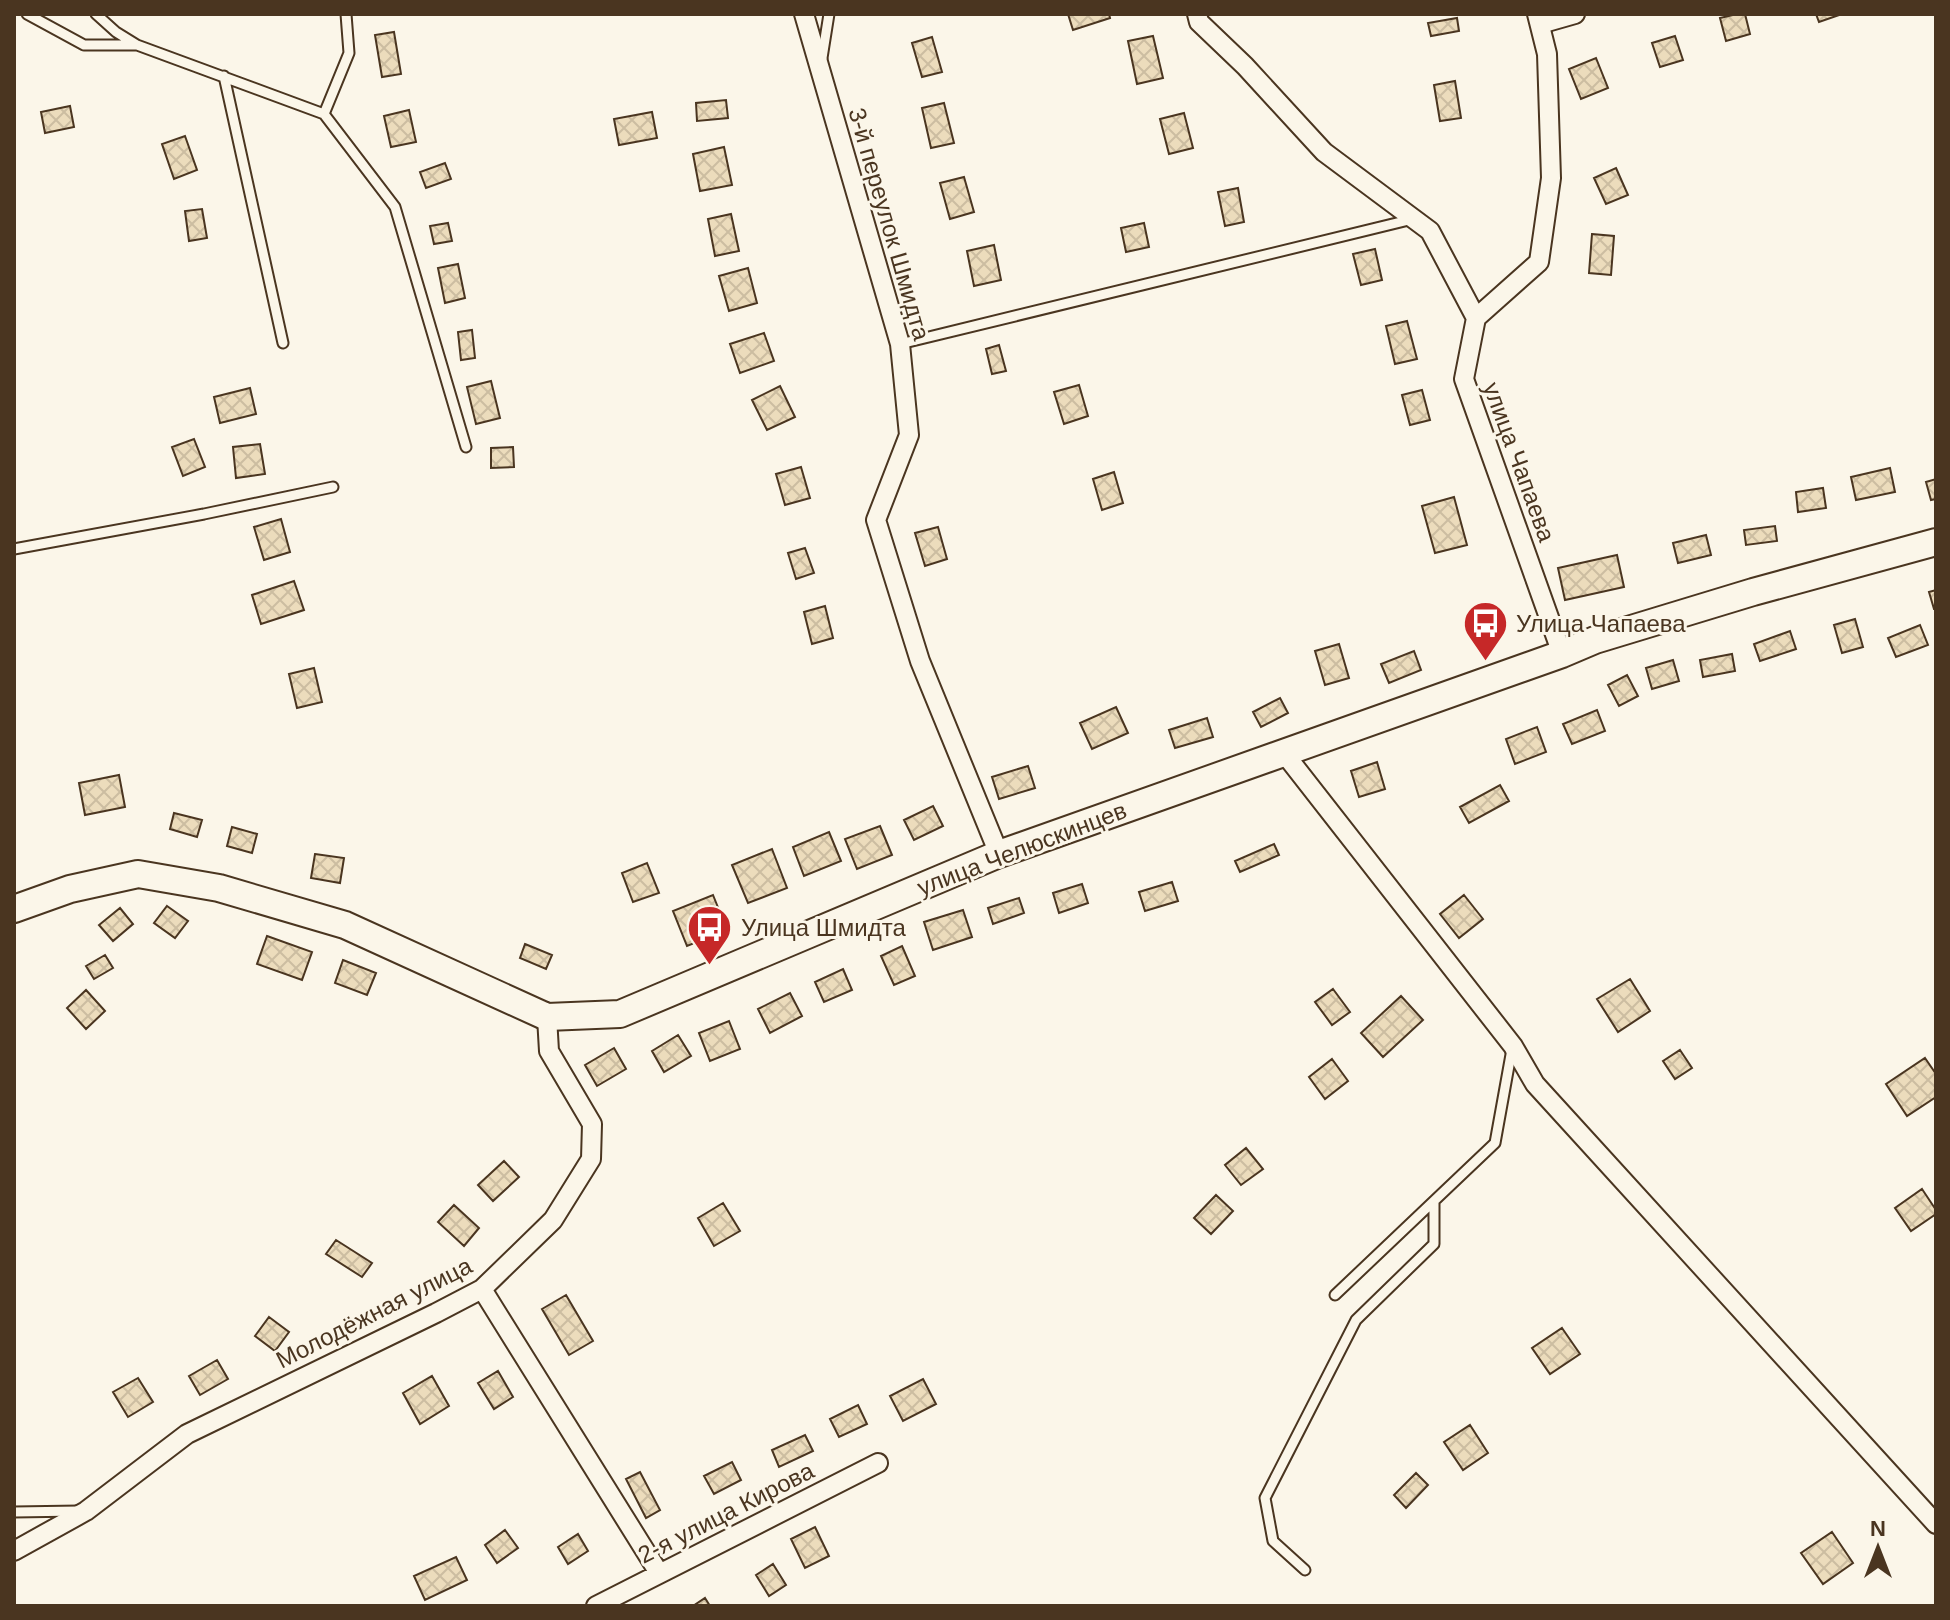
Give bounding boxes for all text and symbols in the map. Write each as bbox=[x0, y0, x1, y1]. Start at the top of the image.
street label: 3-й переулок Шмидта bbox=[843, 105, 936, 344]
street label: улица Чапаева bbox=[1478, 379, 1561, 546]
bus stop icon: Улица Чапаева bbox=[1461, 600, 1509, 663]
place label: Улица Чапаева bbox=[1516, 610, 1686, 637]
street label: улица Челюскинцев bbox=[913, 796, 1130, 901]
bus stop icon: Улица Шмидта bbox=[686, 904, 734, 967]
place label: Улица Шмидта bbox=[741, 914, 906, 941]
street label: Молодёжная улица bbox=[271, 1251, 477, 1374]
street label: 2-я улица Кирова bbox=[633, 1456, 819, 1569]
north arrow bbox=[1838, 1508, 1918, 1588]
text: N bbox=[1870, 1516, 1886, 1541]

